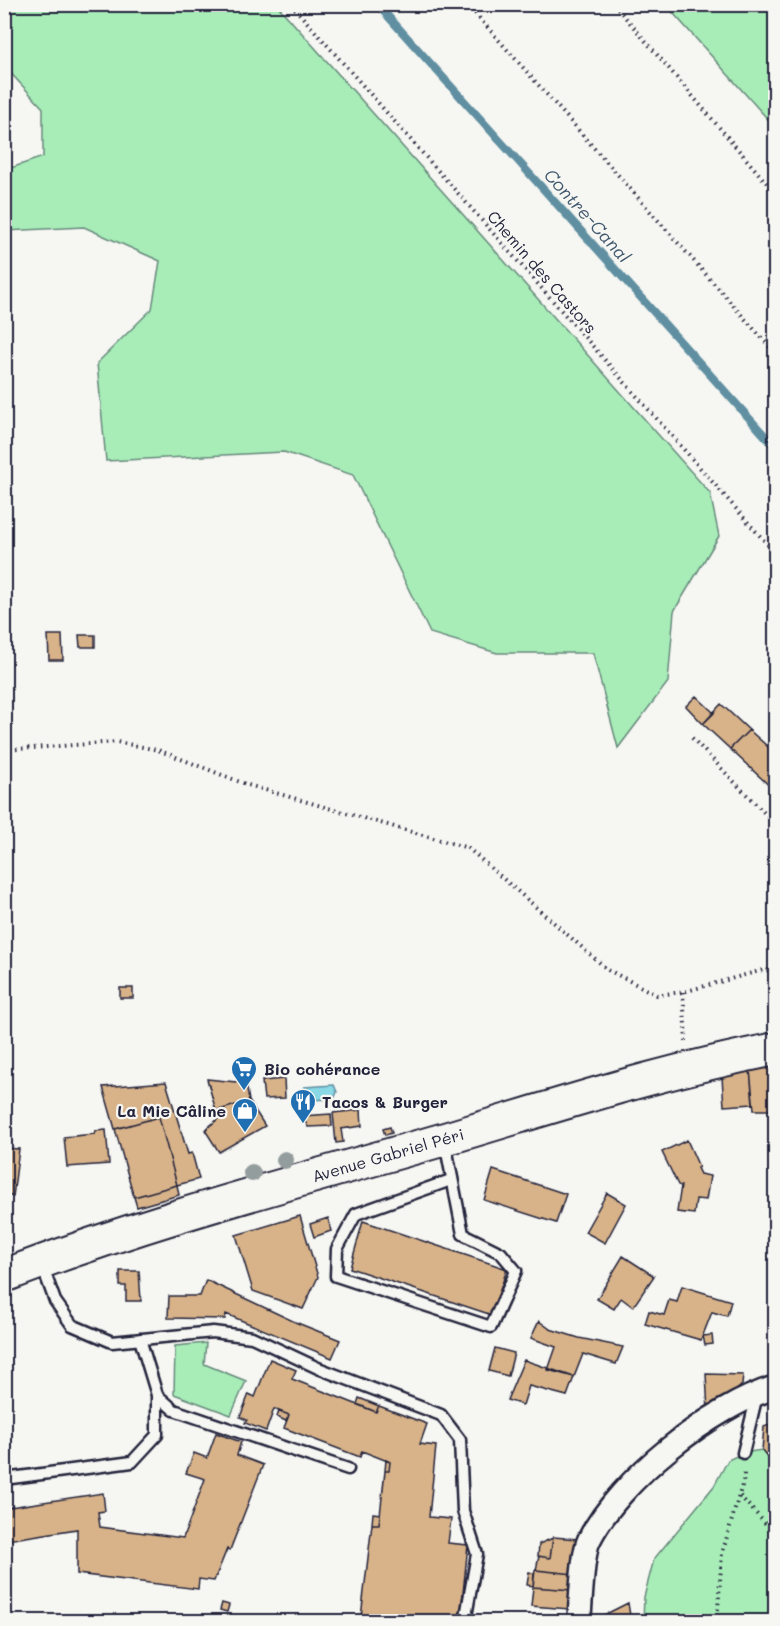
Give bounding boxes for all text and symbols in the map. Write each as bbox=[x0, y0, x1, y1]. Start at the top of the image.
water label: Contre-Canal bbox=[539, 163, 637, 268]
street label: Chemin des Castors bbox=[483, 206, 602, 338]
supermarket icon: Bio cohérance bbox=[229, 1054, 259, 1092]
place label: Bio cohérance bbox=[264, 1058, 380, 1079]
restaurant icon: Tacos & Burger bbox=[288, 1087, 318, 1125]
place label: Tacos & Burger bbox=[322, 1091, 448, 1112]
shop icon: La Mie Câline bbox=[230, 1096, 260, 1134]
place label: La Mie Câline bbox=[117, 1100, 226, 1121]
street label: Avenue Gabriel Péri bbox=[309, 1123, 466, 1186]

